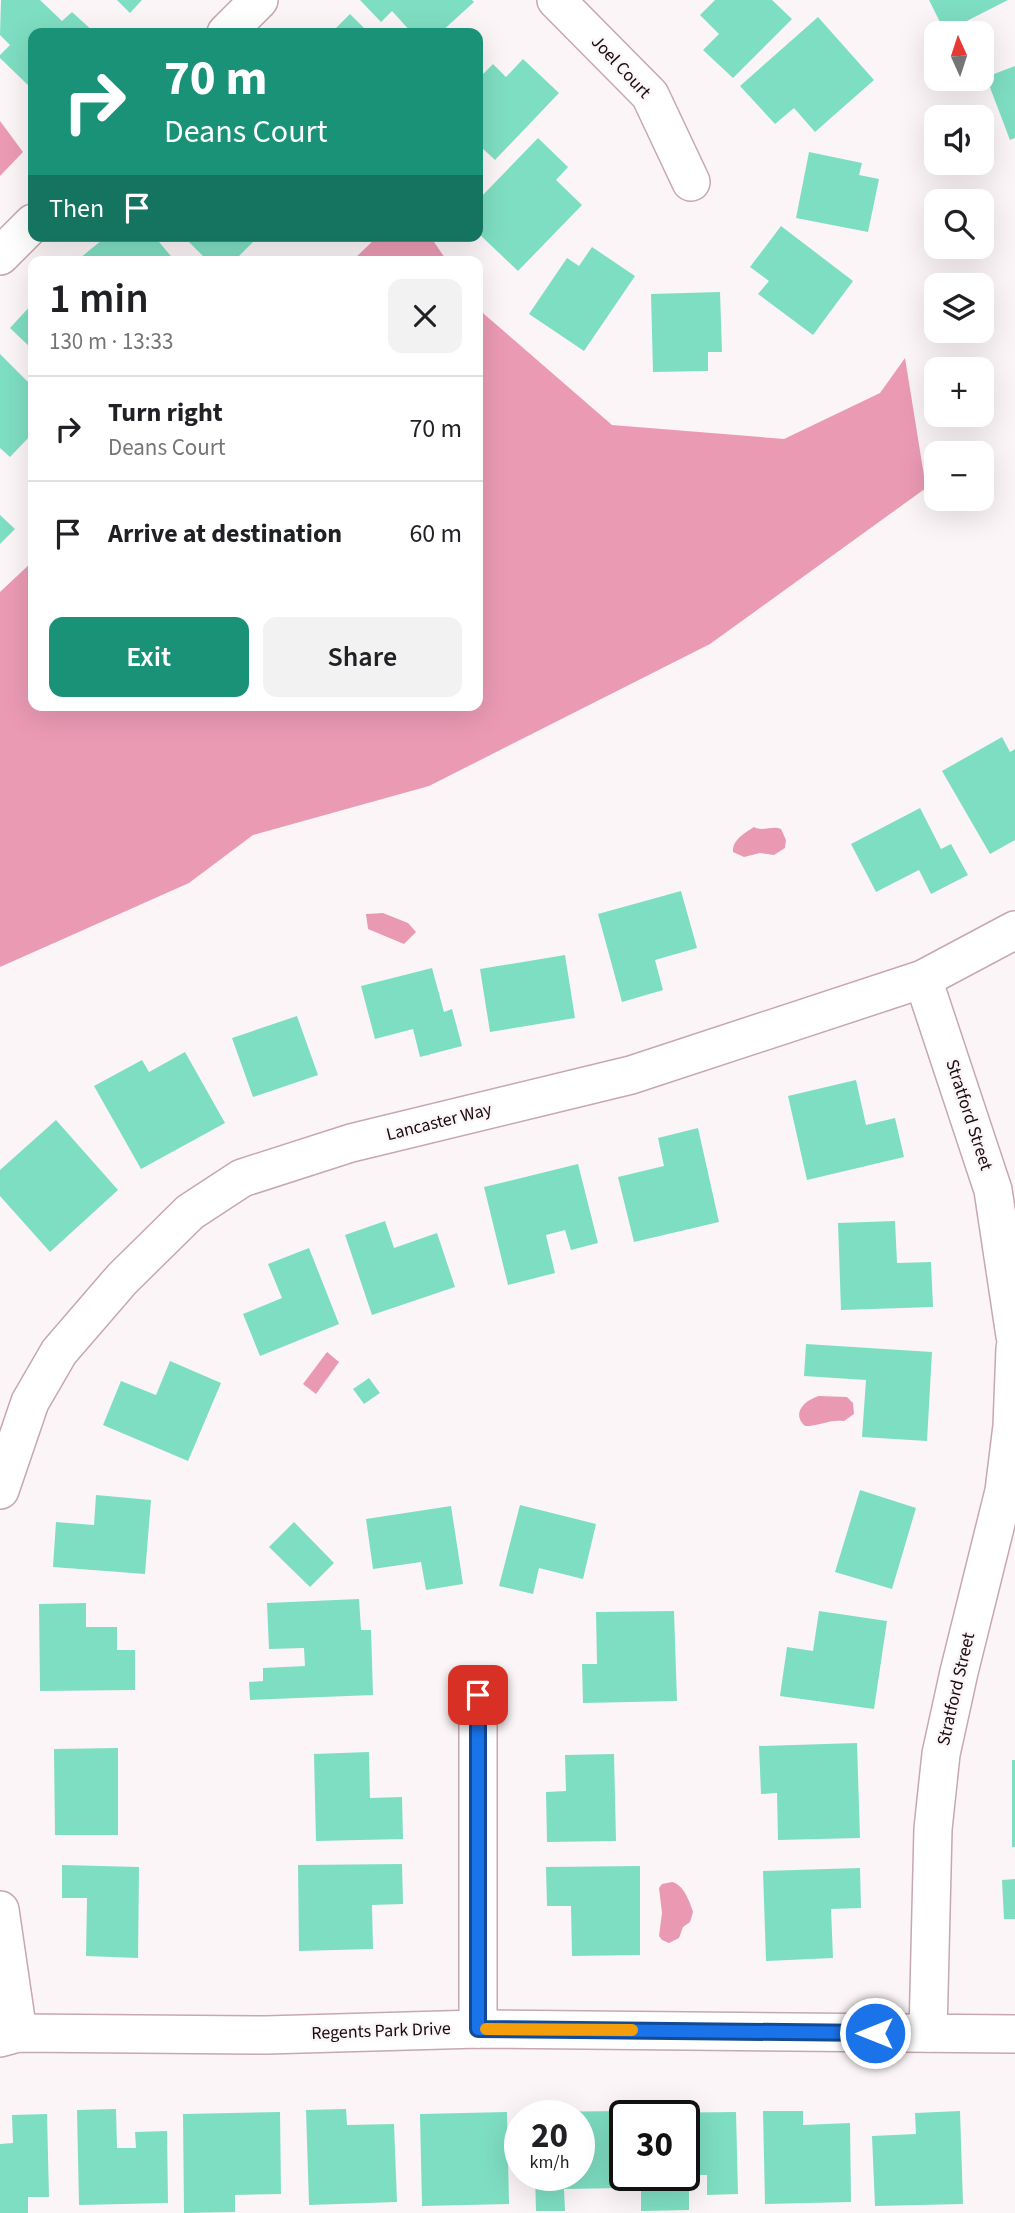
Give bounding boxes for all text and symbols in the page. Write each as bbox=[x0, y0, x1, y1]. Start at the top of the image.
north arrow bbox=[924, 21, 994, 91]
map controls bbox=[924, 21, 994, 511]
street label: Joel Court bbox=[585, 30, 657, 104]
text: 70 m bbox=[164, 44, 268, 114]
icon: right bbox=[49, 56, 140, 147]
button: sound bbox=[924, 105, 994, 175]
text: Deans Court bbox=[164, 109, 328, 155]
icon: arrive bbox=[118, 189, 156, 227]
button: search bbox=[924, 189, 994, 259]
text: Then bbox=[49, 190, 104, 227]
text: 1 min bbox=[49, 269, 149, 329]
button: layers bbox=[924, 273, 994, 343]
button: close bbox=[388, 279, 462, 353]
text: 130 m · 13:33 bbox=[49, 325, 173, 358]
button: + bbox=[924, 357, 994, 427]
text: Turn right bbox=[108, 394, 223, 431]
icon: right bbox=[49, 410, 87, 448]
text: 70 m bbox=[409, 410, 462, 447]
text: Deans Court bbox=[108, 431, 226, 464]
button: − bbox=[924, 441, 994, 511]
icon: arrive bbox=[49, 515, 87, 553]
text: Arrive at destination bbox=[108, 515, 342, 552]
text: 60 m bbox=[409, 515, 462, 552]
button: Exit bbox=[49, 617, 249, 697]
button: Share bbox=[263, 617, 462, 697]
street label: Stratford Street bbox=[939, 1056, 999, 1174]
street label: Lancaster Way bbox=[384, 1097, 495, 1147]
street label: Stratford Street bbox=[931, 1630, 981, 1748]
pin bbox=[448, 1665, 508, 1725]
icon: arrive bbox=[459, 1676, 497, 1714]
position arrow bbox=[838, 1996, 912, 2070]
street label: Regents Park Drive bbox=[311, 2016, 451, 2046]
speed limit sign: 30 bbox=[609, 2100, 700, 2191]
text: 20 bbox=[531, 2111, 568, 2161]
text: km/h bbox=[530, 2150, 569, 2175]

